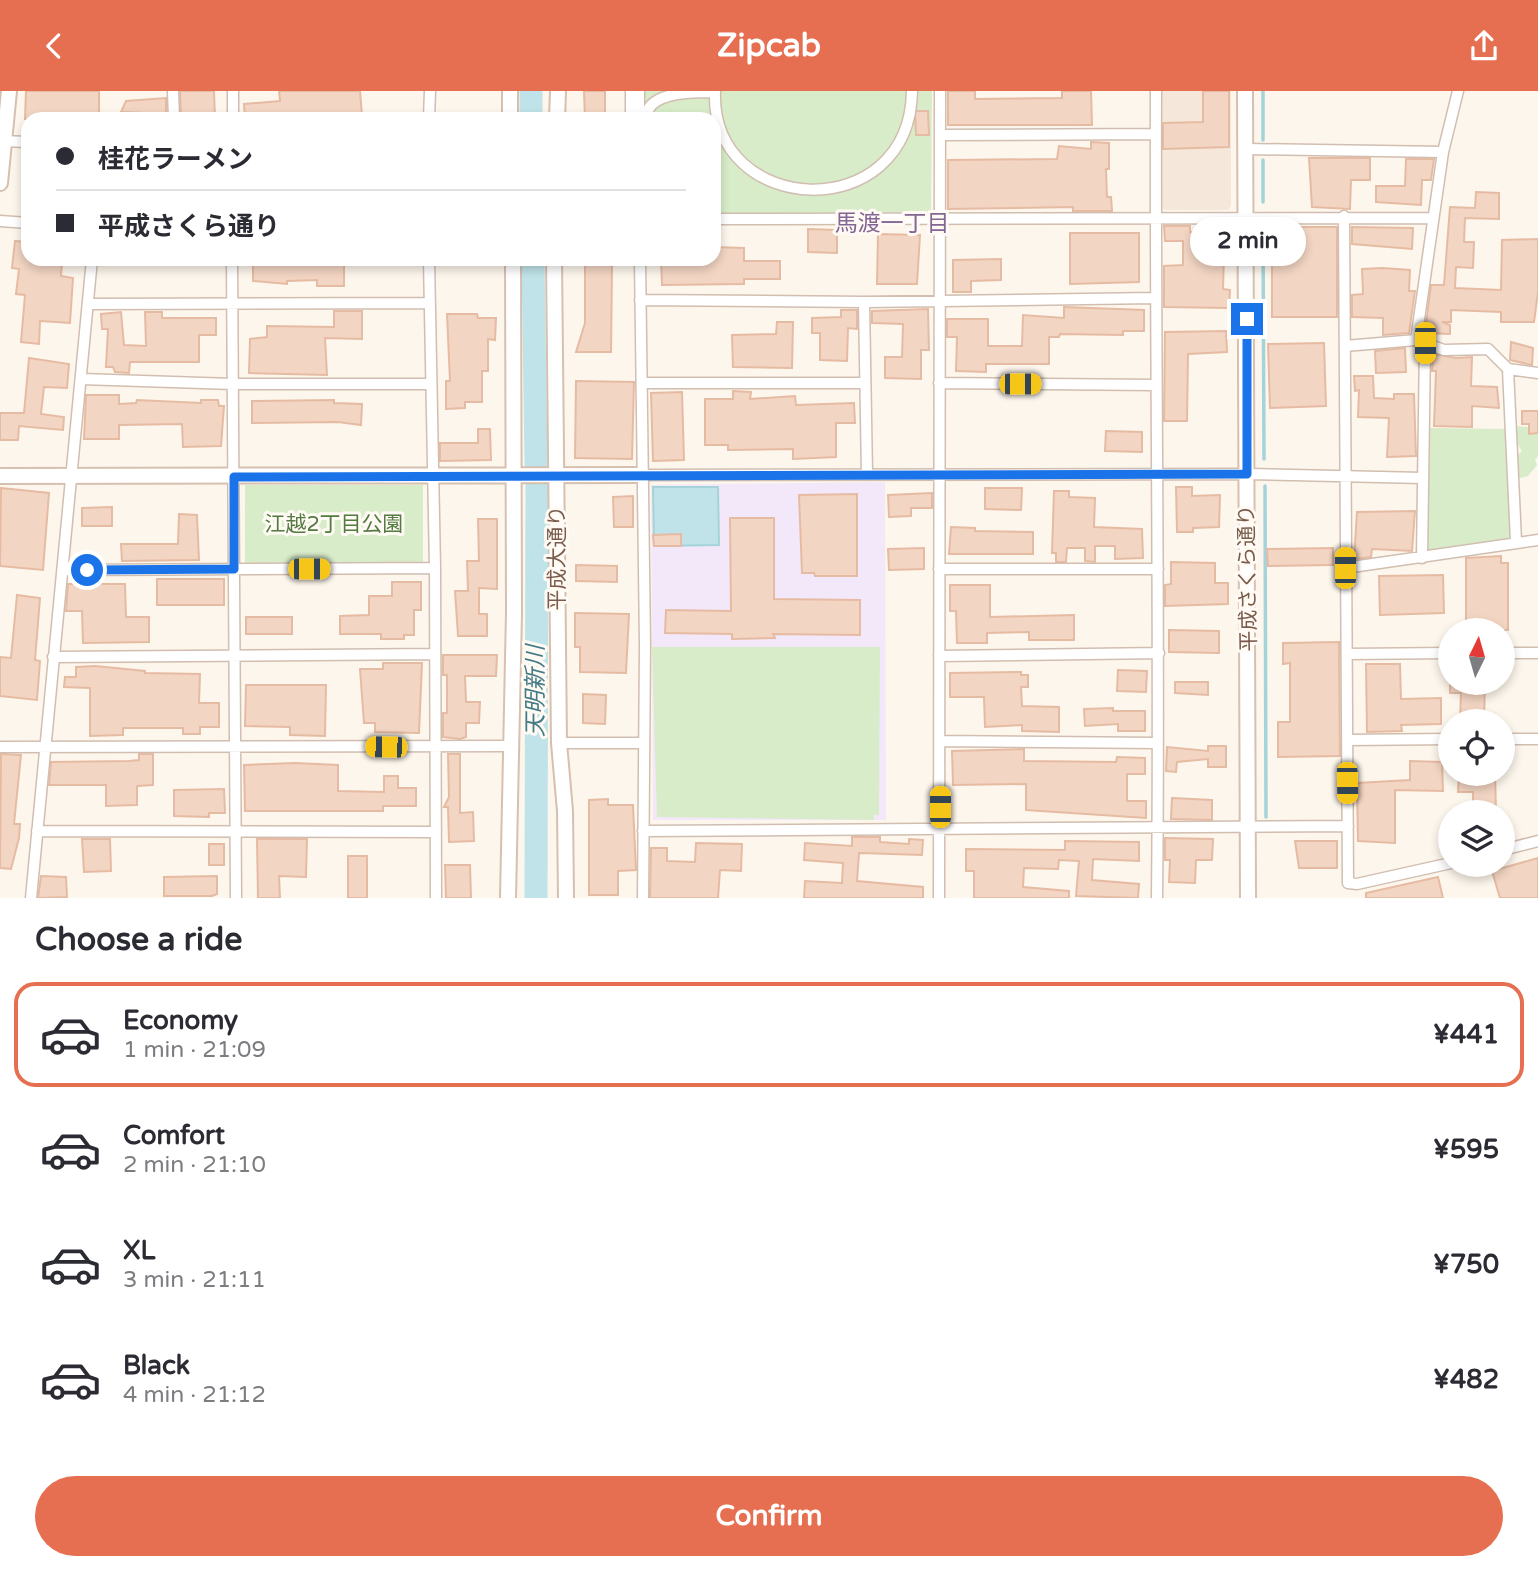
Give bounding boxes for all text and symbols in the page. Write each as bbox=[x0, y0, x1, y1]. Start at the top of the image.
icon: back bbox=[35, 27, 73, 65]
text: Zipcab bbox=[717, 27, 821, 65]
icon: share bbox=[1465, 27, 1503, 65]
text: 桂花ラーメン bbox=[98, 144, 253, 175]
district label: 馬渡一丁目 bbox=[835, 210, 950, 238]
text: 平成さくら通り bbox=[98, 211, 280, 242]
callout: 2 min bbox=[1189, 217, 1305, 267]
text: 2 min bbox=[1217, 227, 1279, 255]
route end bbox=[1231, 303, 1263, 335]
car bbox=[1415, 322, 1436, 364]
car bbox=[1000, 374, 1042, 395]
street label: 平成さくら通り bbox=[1234, 504, 1262, 652]
street label: 平成大通り bbox=[545, 506, 570, 611]
park label: 江越2丁目公園 bbox=[264, 512, 404, 537]
car bbox=[1335, 547, 1356, 589]
route start bbox=[71, 554, 103, 586]
car bbox=[289, 559, 331, 580]
north arrow bbox=[1438, 618, 1516, 695]
map controls bbox=[1438, 618, 1515, 877]
water label: 天明新川 bbox=[522, 642, 550, 737]
button: locate bbox=[1438, 709, 1515, 786]
car bbox=[365, 736, 408, 758]
car bbox=[1337, 762, 1358, 804]
car bbox=[930, 786, 951, 828]
button: layers bbox=[1438, 800, 1515, 877]
text: Choose a ride bbox=[35, 921, 242, 959]
icon: car bbox=[39, 1003, 102, 1066]
text: Economy bbox=[123, 1005, 238, 1036]
text: ¥441 bbox=[1433, 1019, 1499, 1050]
text: 1 min · 21:09 bbox=[123, 1036, 266, 1064]
icon: car bbox=[39, 1118, 102, 1181]
text: Comfort bbox=[123, 1120, 225, 1151]
text: ¥595 bbox=[1433, 1134, 1499, 1165]
text: 2 min · 21:10 bbox=[123, 1151, 266, 1179]
icon: car bbox=[39, 1233, 102, 1296]
text: XL bbox=[123, 1235, 155, 1266]
text: ¥750 bbox=[1433, 1249, 1499, 1280]
text: 3 min · 21:11 bbox=[123, 1266, 266, 1294]
icon: car bbox=[39, 1348, 102, 1411]
text: Black bbox=[123, 1350, 190, 1381]
text: ¥482 bbox=[1433, 1364, 1499, 1395]
text: 4 min · 21:12 bbox=[123, 1381, 266, 1409]
button: Confirm bbox=[35, 1476, 1503, 1556]

